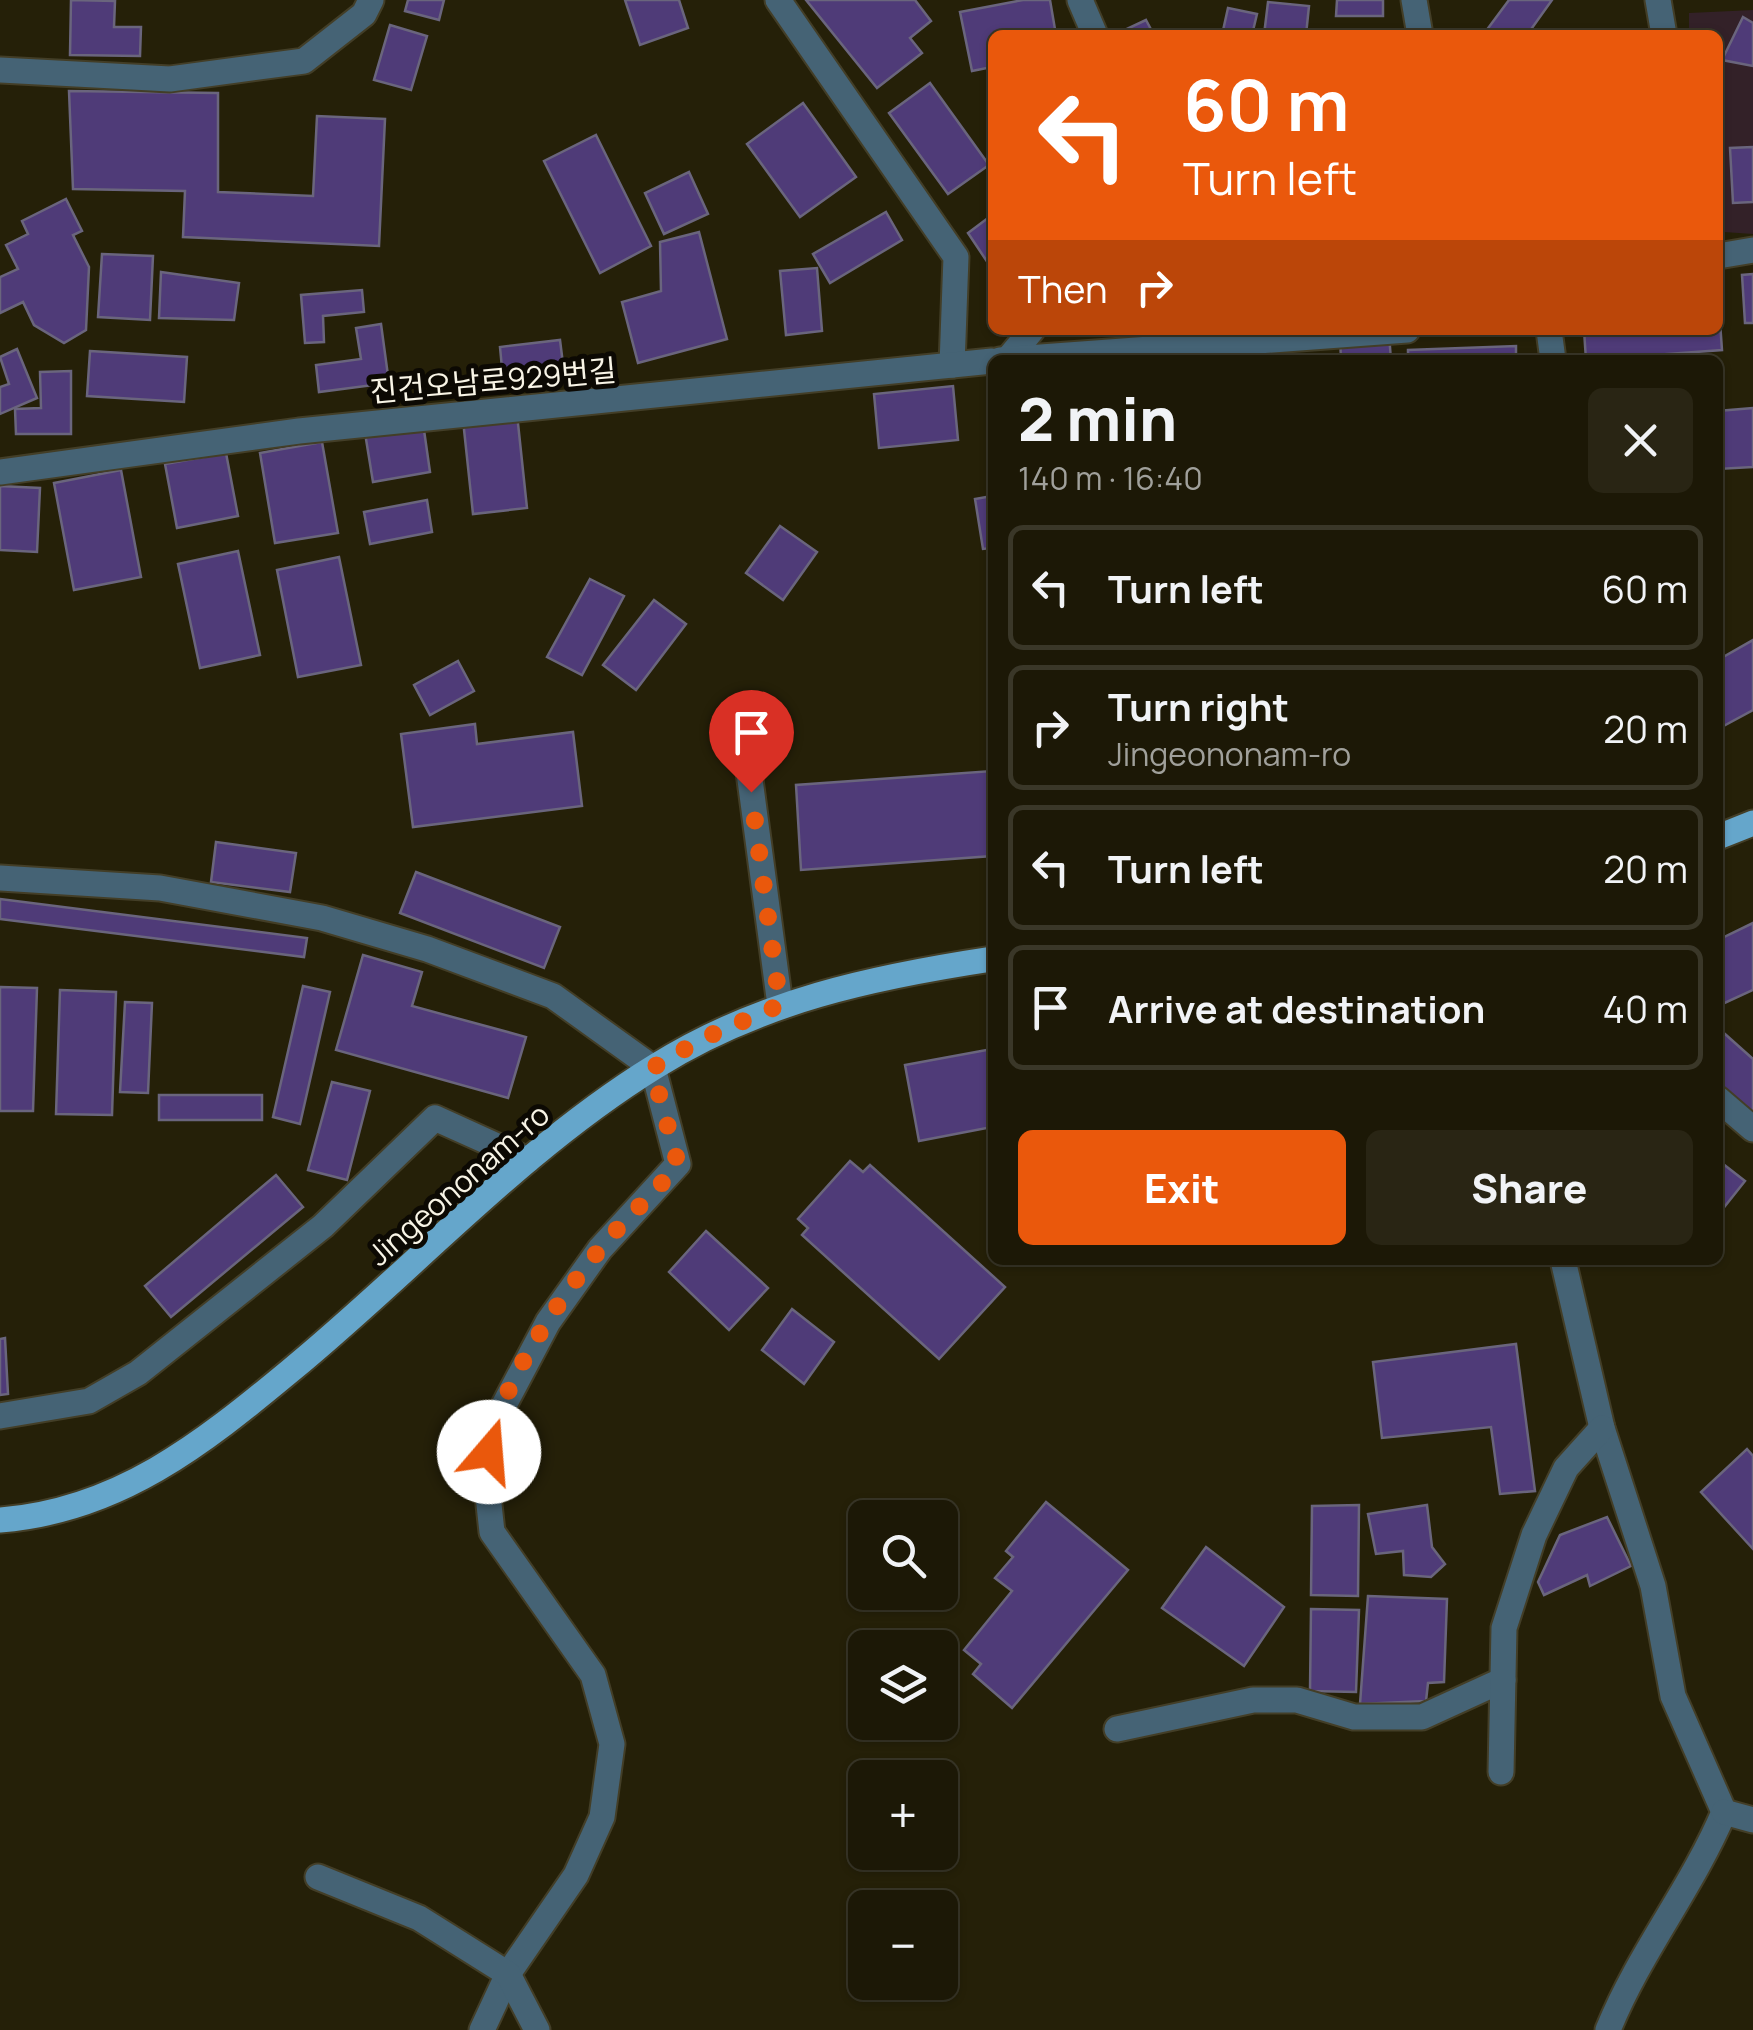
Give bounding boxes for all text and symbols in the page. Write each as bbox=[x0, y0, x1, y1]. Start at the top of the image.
text: 60 m bbox=[1183, 56, 1350, 152]
icon: left bbox=[1018, 70, 1148, 200]
text: Turn left bbox=[1183, 147, 1357, 209]
icon: right bbox=[1127, 260, 1182, 315]
text: Then bbox=[1018, 262, 1107, 314]
street label: 진건오남로929번길 bbox=[368, 349, 618, 411]
text: 2 min bbox=[1018, 377, 1177, 459]
button: close bbox=[1588, 388, 1693, 493]
text: 140 m · 16:40 bbox=[1018, 456, 1203, 500]
icon: left bbox=[1023, 560, 1078, 615]
text: Turn left bbox=[1108, 562, 1264, 614]
text: 60 m bbox=[1601, 562, 1688, 614]
text: Turn right bbox=[1108, 680, 1289, 732]
pin bbox=[709, 690, 794, 793]
icon: right bbox=[1023, 700, 1078, 755]
text: 20 m bbox=[1603, 702, 1688, 754]
icon: arrive bbox=[724, 705, 779, 760]
text: Jingeononam-ro bbox=[1108, 732, 1351, 776]
icon: left bbox=[1023, 840, 1078, 895]
text: Turn left bbox=[1108, 842, 1264, 894]
text: 20 m bbox=[1603, 842, 1688, 894]
icon: arrive bbox=[1023, 980, 1078, 1035]
text: Arrive at destination bbox=[1108, 982, 1485, 1034]
text: 40 m bbox=[1603, 982, 1688, 1034]
street label: Jingeononam-ro bbox=[359, 1094, 557, 1274]
button: Exit bbox=[1018, 1130, 1346, 1245]
button: Share bbox=[1366, 1130, 1693, 1245]
position arrow bbox=[437, 1400, 541, 1504]
map controls bbox=[848, 1500, 958, 2000]
button: search bbox=[848, 1500, 958, 1610]
button: layers bbox=[848, 1630, 958, 1740]
button: + bbox=[848, 1760, 958, 1870]
button: − bbox=[848, 1890, 958, 2000]

